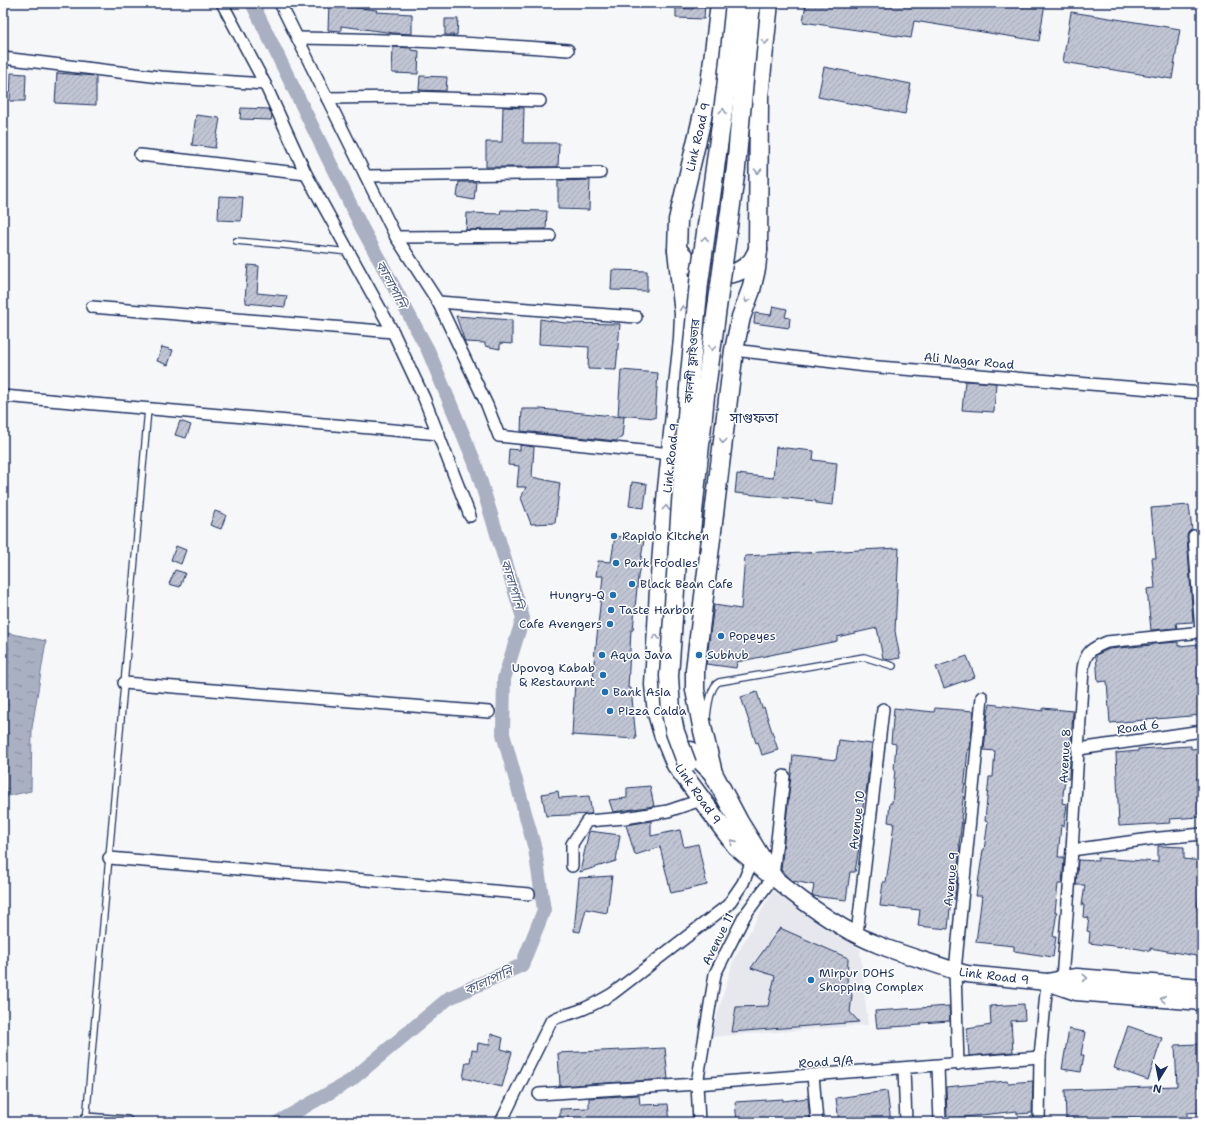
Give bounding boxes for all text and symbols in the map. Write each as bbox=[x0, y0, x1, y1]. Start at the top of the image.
one-way arrow bbox=[760, 39, 769, 45]
street label: Link Road 9 bbox=[682, 101, 714, 173]
one-way arrow bbox=[718, 108, 727, 114]
one-way arrow bbox=[754, 168, 762, 174]
one-way arrow bbox=[700, 236, 709, 242]
water label: কালাপানি bbox=[372, 258, 412, 313]
one-way arrow bbox=[744, 296, 752, 303]
one-way arrow bbox=[679, 305, 688, 312]
street label: কালশী ফ্লাইওভার bbox=[680, 317, 704, 405]
one-way arrow bbox=[708, 345, 717, 351]
street label: Ali Nagar Road bbox=[923, 349, 1015, 373]
district label: সাগুফতা bbox=[729, 409, 778, 427]
street label: Link Road 9 bbox=[659, 422, 683, 494]
one-way arrow bbox=[719, 438, 728, 444]
one-way arrow bbox=[661, 504, 670, 511]
place label: Rapido Kitchen bbox=[622, 528, 709, 544]
marker: Rapido Kitchen bbox=[609, 531, 619, 541]
place label: Park Foodies bbox=[624, 555, 698, 571]
water label: কালাপানি bbox=[497, 557, 529, 613]
marker: Park Foodies bbox=[611, 558, 621, 568]
place label: Black Bean Cafe bbox=[640, 576, 733, 592]
marker: Black Bean Cafe bbox=[627, 579, 637, 589]
place label: Hungry-Q bbox=[549, 587, 605, 603]
marker: Hungry-Q bbox=[608, 590, 618, 600]
place label: Taste Harbor bbox=[619, 602, 695, 618]
marker: Taste Harbor bbox=[606, 605, 616, 615]
place label: Cafe Avengers bbox=[519, 616, 602, 632]
marker: Cafe Avengers bbox=[605, 619, 615, 629]
place label: Popeyes bbox=[729, 628, 776, 644]
marker: Popeyes bbox=[716, 631, 726, 641]
one-way arrow bbox=[651, 634, 660, 640]
place label: Aqua Java bbox=[610, 647, 672, 663]
place label: Subhub bbox=[707, 647, 749, 663]
marker: Aqua Java bbox=[597, 650, 607, 660]
marker: Subhub bbox=[694, 650, 704, 660]
place label: Upovog Kabab & Restaurant bbox=[512, 660, 595, 690]
marker: Upovog Kabab & Restaurant bbox=[598, 670, 608, 680]
place label: Bank Asia bbox=[613, 684, 671, 700]
marker: Bank Asia bbox=[600, 687, 610, 697]
place label: Pizza Calda bbox=[618, 703, 687, 719]
marker: Pizza Calda bbox=[605, 706, 615, 716]
street label: Road 6 bbox=[1116, 716, 1160, 738]
street label: Avenue 8 bbox=[1056, 728, 1074, 784]
street label: Link Road 9 bbox=[671, 761, 725, 827]
street label: Avenue 10 bbox=[845, 789, 869, 851]
one-way arrow bbox=[731, 840, 738, 847]
street label: Avenue 9 bbox=[940, 851, 962, 907]
street label: Avenue 11 bbox=[699, 910, 737, 968]
water label: কালাপানি bbox=[461, 961, 517, 999]
street label: Link Road 9 bbox=[958, 964, 1030, 988]
place label: Mirpur DOHS Shopping Complex bbox=[819, 965, 923, 995]
one-way arrow bbox=[1082, 973, 1088, 982]
marker: Mirpur DOHS Shopping Complex bbox=[806, 975, 816, 985]
one-way arrow bbox=[1160, 995, 1166, 1004]
street label: Road 9/A bbox=[798, 1052, 854, 1072]
north arrow bbox=[1139, 1059, 1179, 1099]
text: N bbox=[1151, 1080, 1163, 1096]

